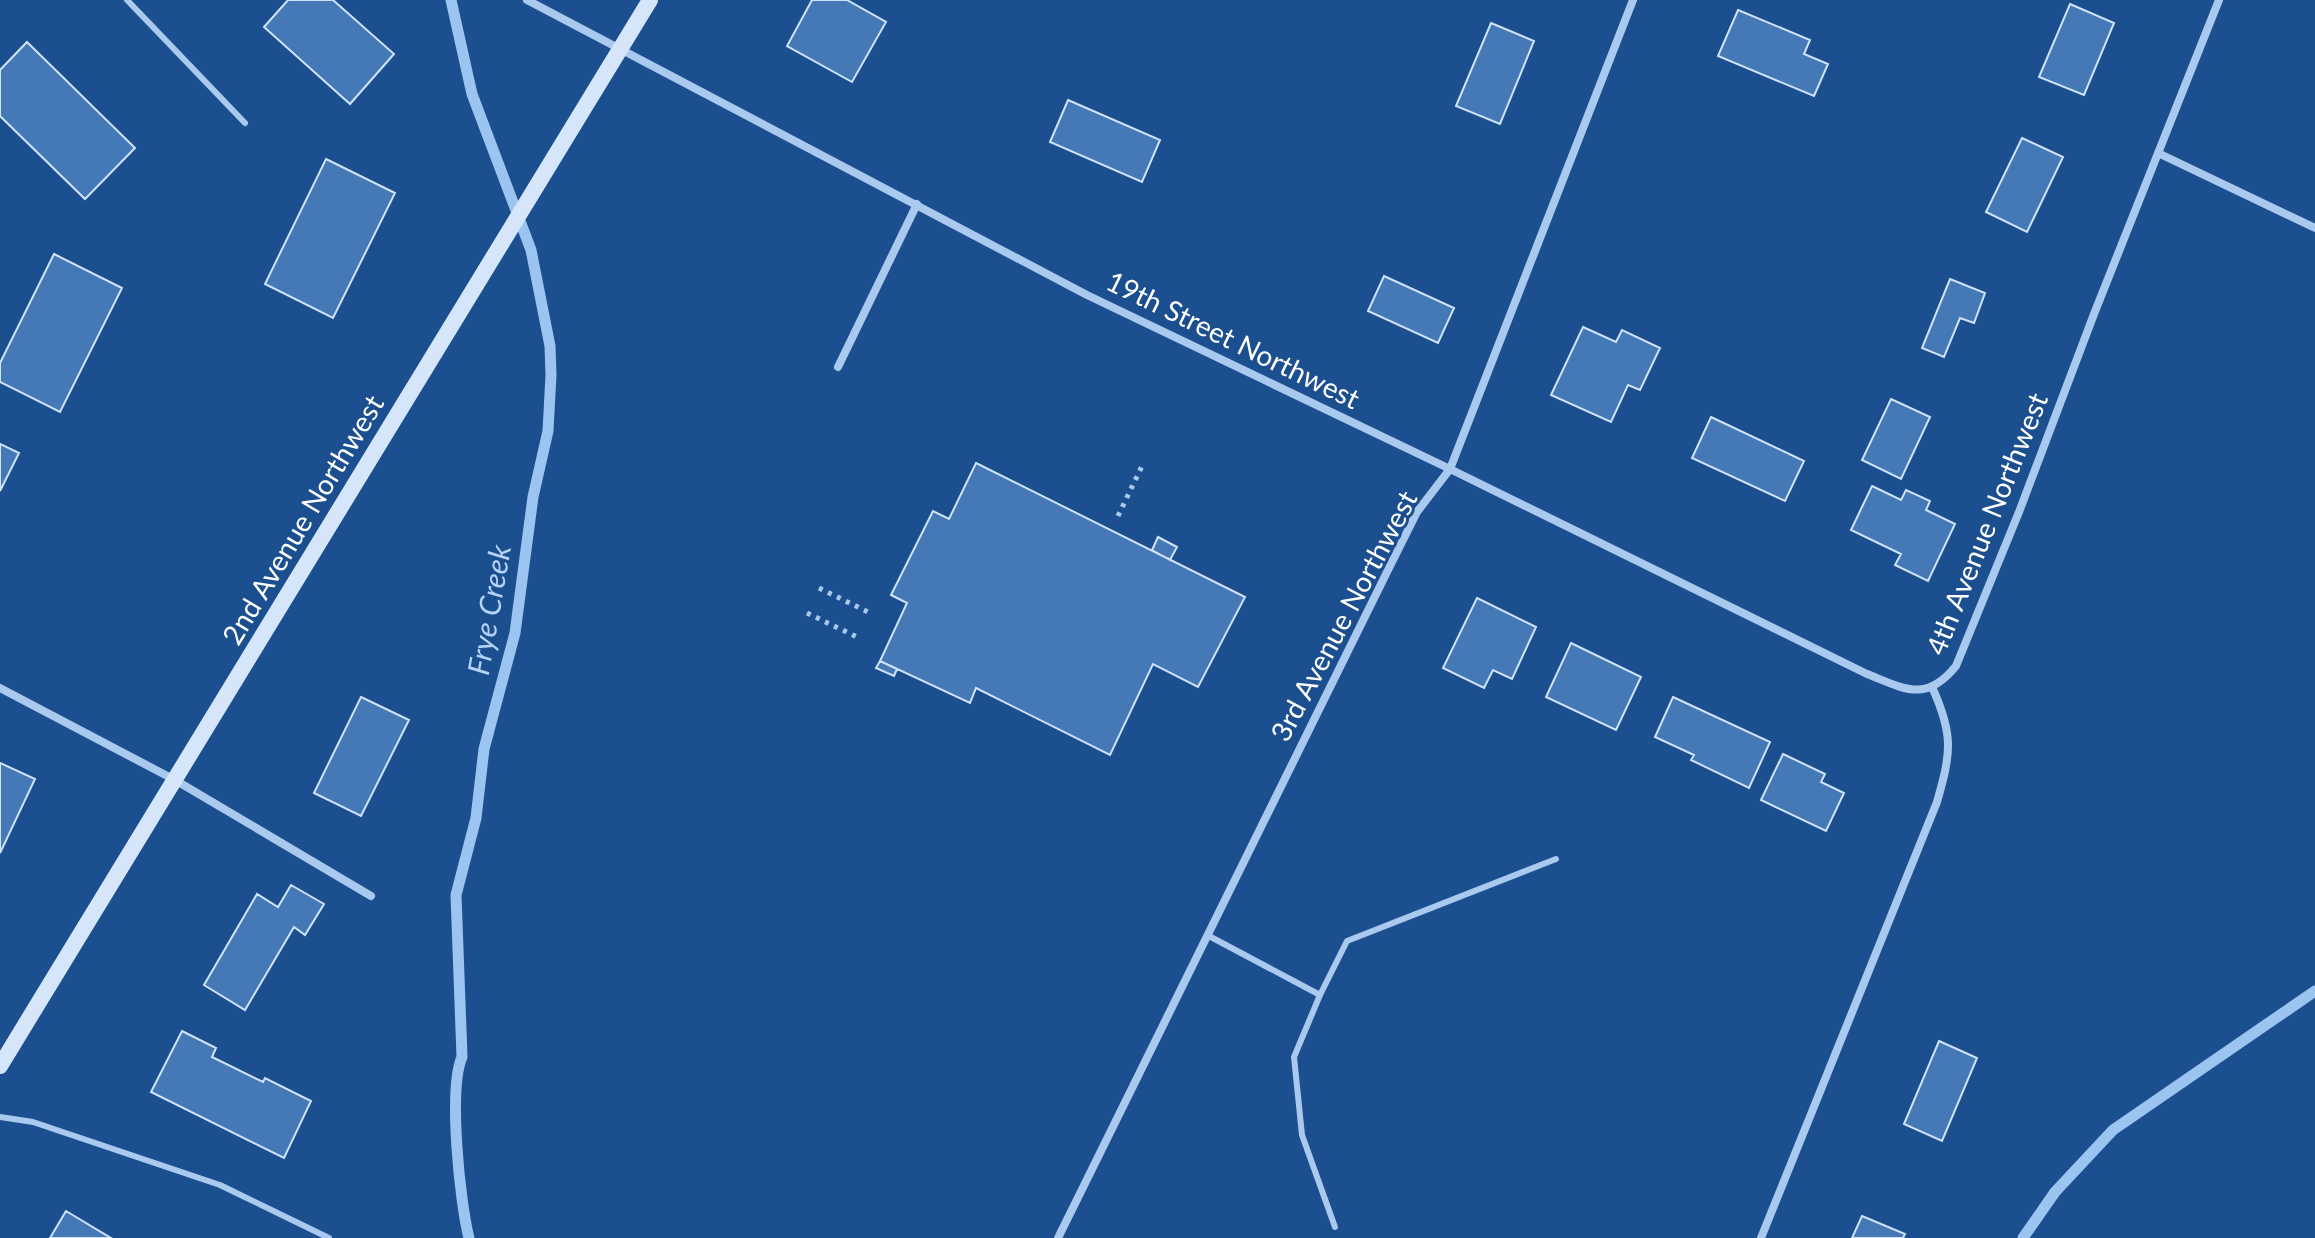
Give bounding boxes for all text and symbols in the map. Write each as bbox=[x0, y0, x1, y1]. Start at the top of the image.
street label: 19th Street Northwest bbox=[1101, 263, 1366, 415]
street label: 4th Avenue Northwest bbox=[1918, 388, 2054, 659]
street label: 2nd Avenue Northwest bbox=[214, 389, 390, 650]
street label: 3rd Avenue Northwest bbox=[1263, 484, 1424, 747]
water label: Frye Creek bbox=[459, 541, 517, 677]

